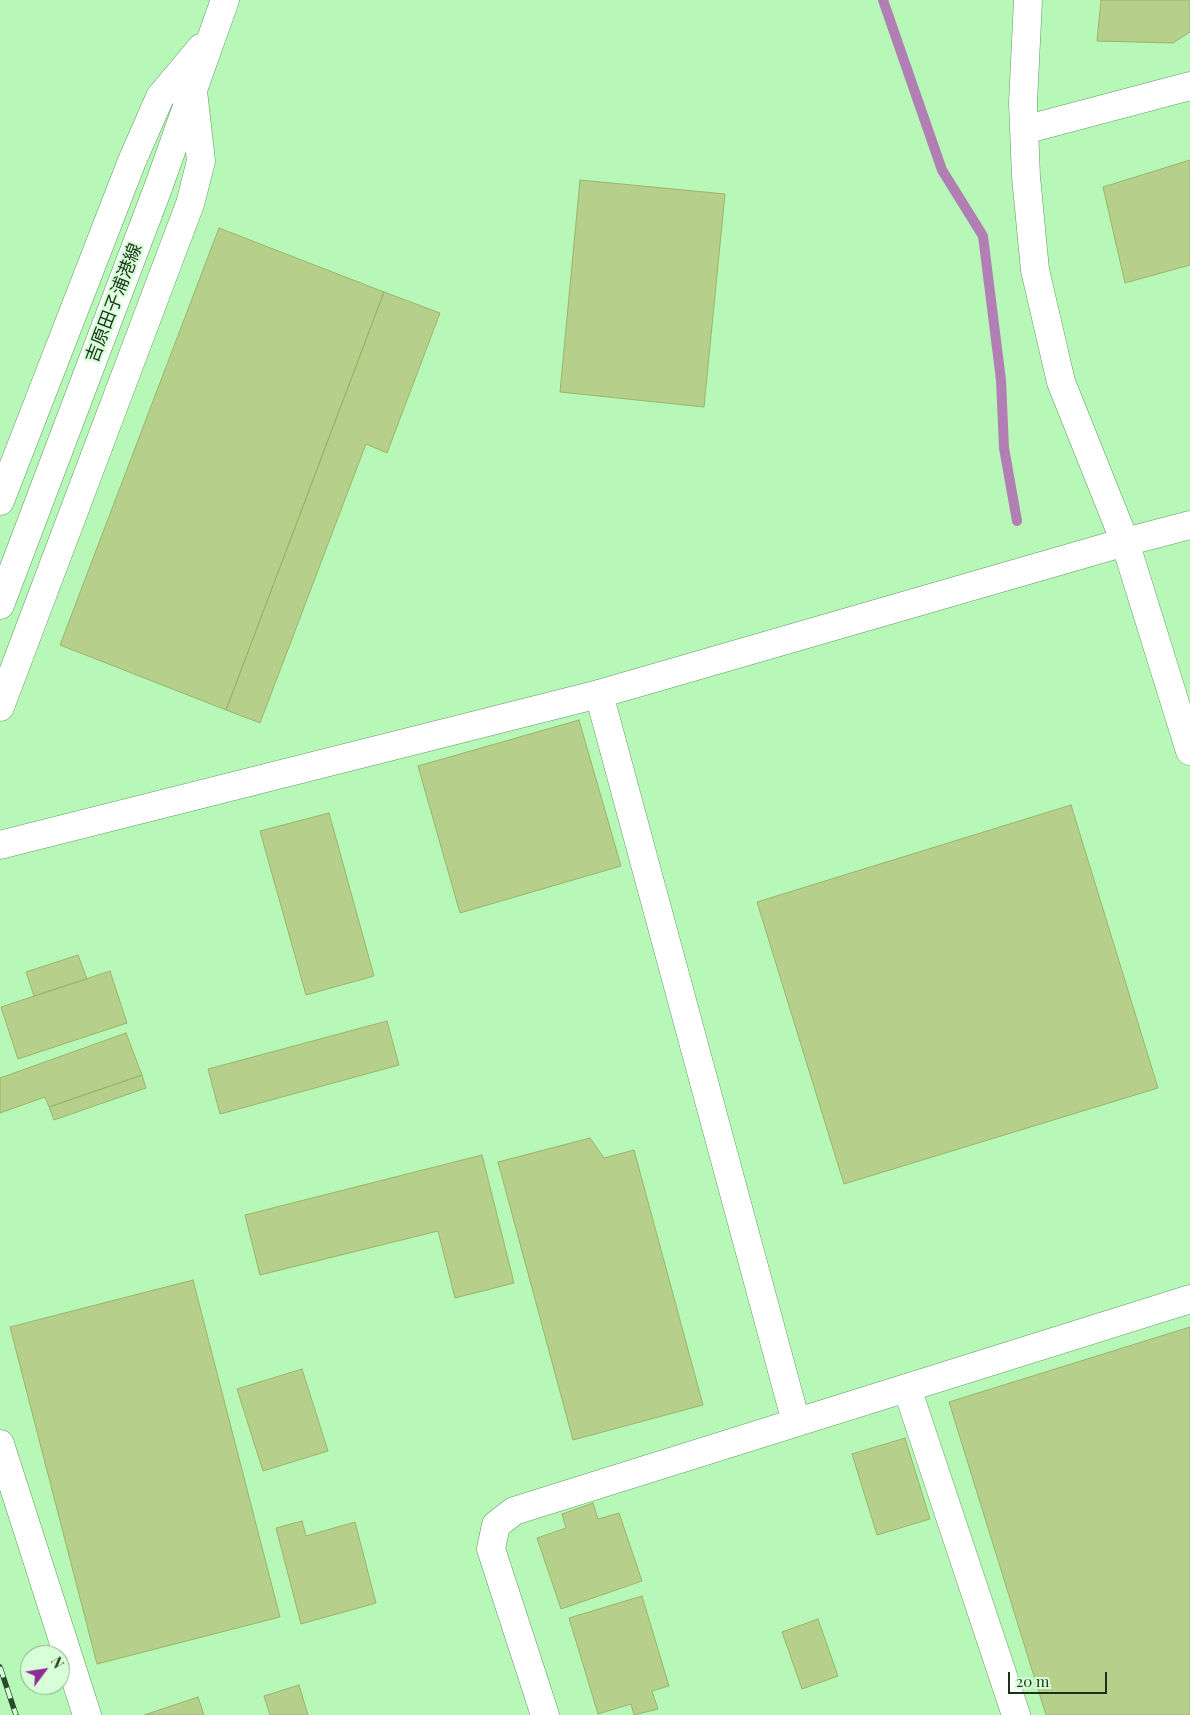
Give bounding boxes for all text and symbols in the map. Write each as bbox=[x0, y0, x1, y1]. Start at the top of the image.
street label: 吉原田子浦港線 bbox=[81, 240, 147, 366]
north arrow bbox=[20, 1645, 70, 1695]
text: N bbox=[47, 1653, 68, 1672]
scale bar bbox=[1010, 1662, 1109, 1694]
text: 20 m bbox=[1016, 1671, 1049, 1691]

